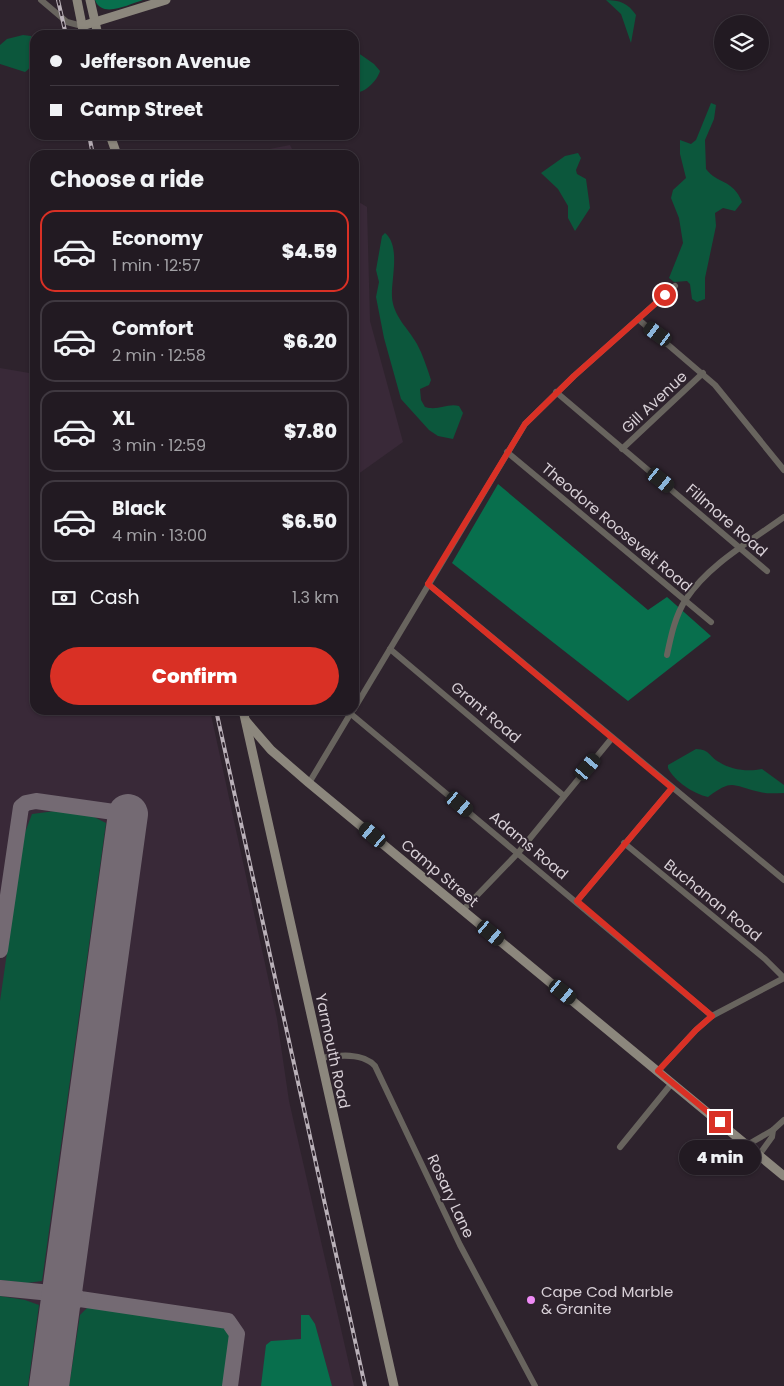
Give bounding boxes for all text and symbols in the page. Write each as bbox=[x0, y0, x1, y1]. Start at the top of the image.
map controls bbox=[714, 15, 769, 70]
button: layers bbox=[714, 15, 769, 70]
text: Jefferson Avenue bbox=[80, 48, 251, 75]
text: Camp Street bbox=[80, 96, 203, 123]
text: Choose a ride bbox=[50, 164, 204, 195]
text: Economy bbox=[112, 225, 203, 252]
icon: car bbox=[52, 229, 97, 274]
text: $4.59 bbox=[282, 238, 337, 265]
text: 1 min · 12:57 bbox=[112, 254, 201, 277]
route start bbox=[654, 284, 676, 306]
text: Comfort bbox=[112, 315, 194, 342]
icon: car bbox=[52, 319, 97, 364]
car bbox=[641, 319, 674, 349]
text: $6.20 bbox=[283, 328, 337, 355]
text: 2 min · 12:58 bbox=[112, 344, 206, 367]
street label: Gill Avenue bbox=[616, 366, 692, 438]
text: XL bbox=[112, 405, 135, 432]
icon: car bbox=[52, 409, 97, 454]
text: $7.80 bbox=[284, 418, 337, 445]
text: 3 min · 12:59 bbox=[112, 434, 206, 457]
street label: Theodore Roosevelt Road bbox=[537, 458, 697, 596]
car bbox=[644, 465, 677, 495]
street label: Fillmore Road bbox=[682, 479, 772, 561]
text: Black bbox=[112, 495, 166, 522]
icon: car bbox=[52, 499, 97, 544]
text: $6.50 bbox=[282, 508, 337, 535]
text: 4 min · 13:00 bbox=[112, 524, 207, 547]
icon: cash bbox=[50, 584, 78, 612]
text: Cash bbox=[90, 584, 140, 611]
text: 1.3 km bbox=[292, 586, 339, 609]
button: Confirm bbox=[50, 647, 339, 705]
street label: Grant Road bbox=[447, 676, 525, 748]
car bbox=[572, 751, 603, 783]
car bbox=[443, 789, 476, 819]
street label: Adams Road bbox=[485, 806, 573, 884]
car bbox=[356, 820, 389, 850]
street label: Camp Street bbox=[397, 834, 483, 912]
street label: Buchanan Road bbox=[660, 854, 766, 946]
car bbox=[474, 918, 507, 948]
car bbox=[546, 977, 579, 1007]
street label: Yarmouth Road bbox=[311, 991, 355, 1111]
route end bbox=[709, 1111, 731, 1133]
callout: 4 min bbox=[679, 1140, 761, 1174]
text: 4 min bbox=[696, 1146, 744, 1169]
street label: Rosary Lane bbox=[422, 1151, 480, 1241]
place label: Cape Cod Marble & Granite bbox=[541, 1281, 673, 1319]
marker: Cape Cod Marble & Granite bbox=[525, 1294, 537, 1306]

